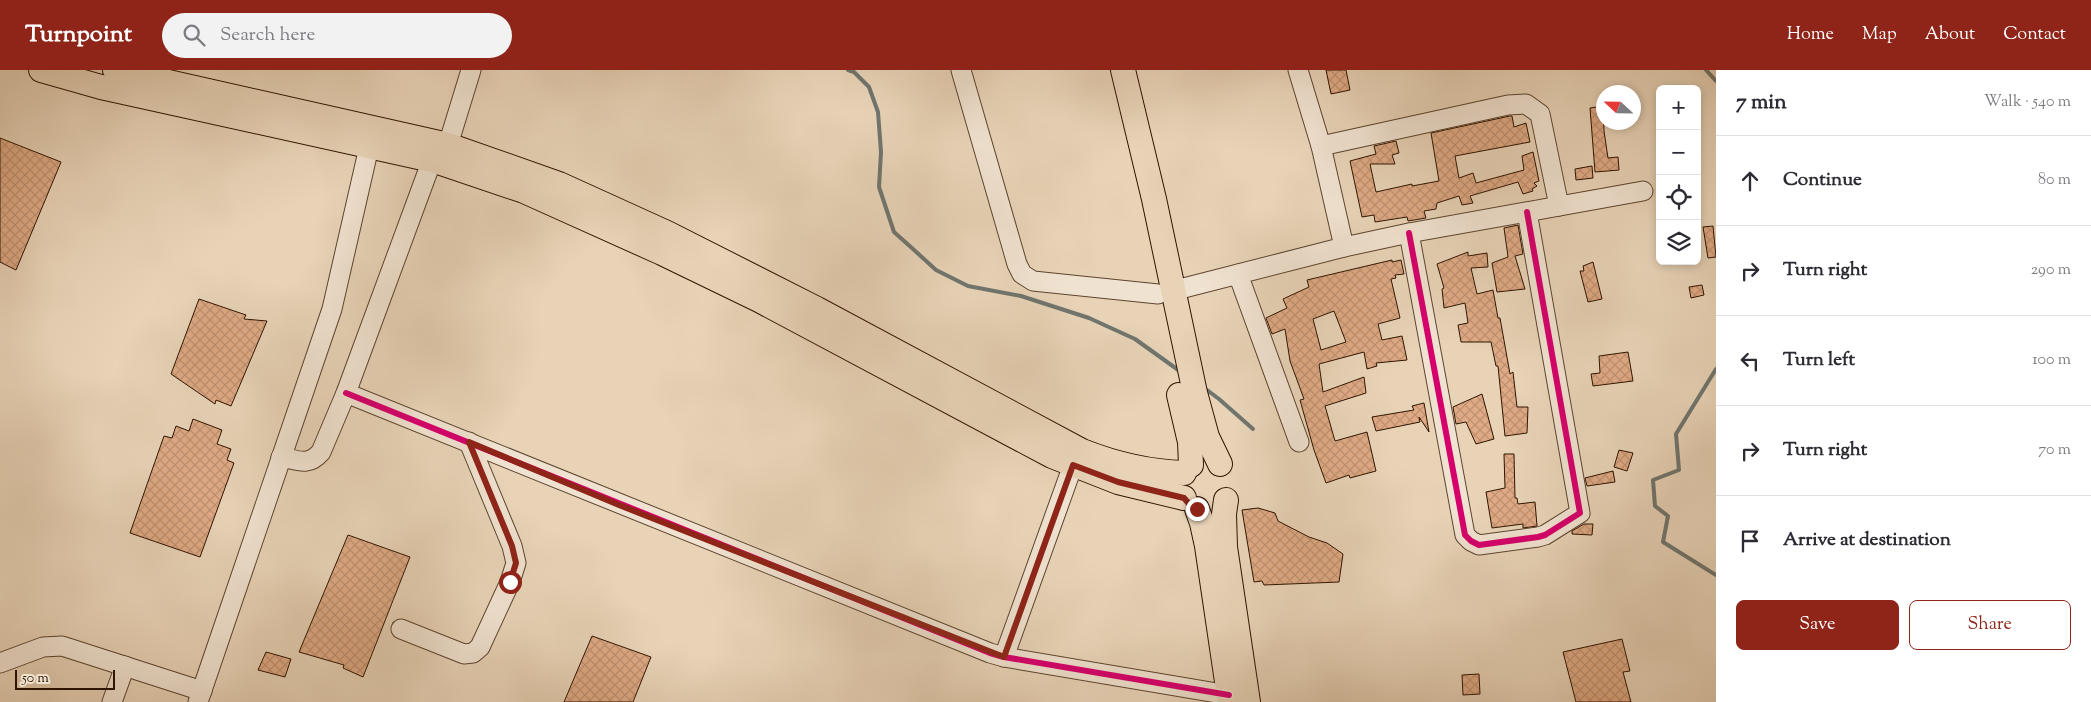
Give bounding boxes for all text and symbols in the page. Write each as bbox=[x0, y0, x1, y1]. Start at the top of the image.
search box bbox=[162, 13, 512, 58]
text: Turnpoint bbox=[25, 18, 132, 52]
icon: search bbox=[180, 21, 208, 49]
text: Search here bbox=[220, 22, 315, 49]
text: Home bbox=[1787, 22, 1834, 48]
text: Map bbox=[1862, 22, 1897, 48]
text: About bbox=[1925, 22, 1975, 48]
text: Contact bbox=[2003, 22, 2066, 48]
north arrow bbox=[1596, 85, 1641, 130]
map controls bbox=[1656, 85, 1701, 265]
button: + bbox=[1656, 85, 1701, 130]
text: 7 min bbox=[1736, 88, 1787, 118]
text: Walk · 540 m bbox=[1984, 91, 2071, 114]
button: − bbox=[1656, 130, 1701, 175]
icon: ahead bbox=[1736, 167, 1764, 195]
text: Continue bbox=[1783, 167, 1862, 194]
text: 80 m bbox=[2038, 169, 2071, 192]
button: locate bbox=[1656, 175, 1701, 220]
button: layers bbox=[1656, 220, 1701, 265]
icon: right bbox=[1736, 257, 1764, 285]
text: Turn right bbox=[1783, 257, 1867, 284]
text: 290 m bbox=[2031, 259, 2071, 282]
icon: left bbox=[1736, 347, 1764, 375]
text: Turn left bbox=[1783, 347, 1855, 374]
text: 100 m bbox=[2032, 349, 2071, 372]
icon: right bbox=[1736, 437, 1764, 465]
text: Turn right bbox=[1783, 437, 1867, 464]
text: 70 m bbox=[2038, 439, 2071, 462]
route end bbox=[1186, 498, 1209, 521]
icon: arrive bbox=[1736, 527, 1764, 555]
text: Arrive at destination bbox=[1783, 527, 1951, 554]
route start bbox=[499, 571, 522, 594]
button: Save bbox=[1736, 600, 1899, 650]
button: Share bbox=[1909, 600, 2071, 650]
scale bar bbox=[15, 667, 115, 690]
text: 50 m bbox=[22, 669, 49, 689]

